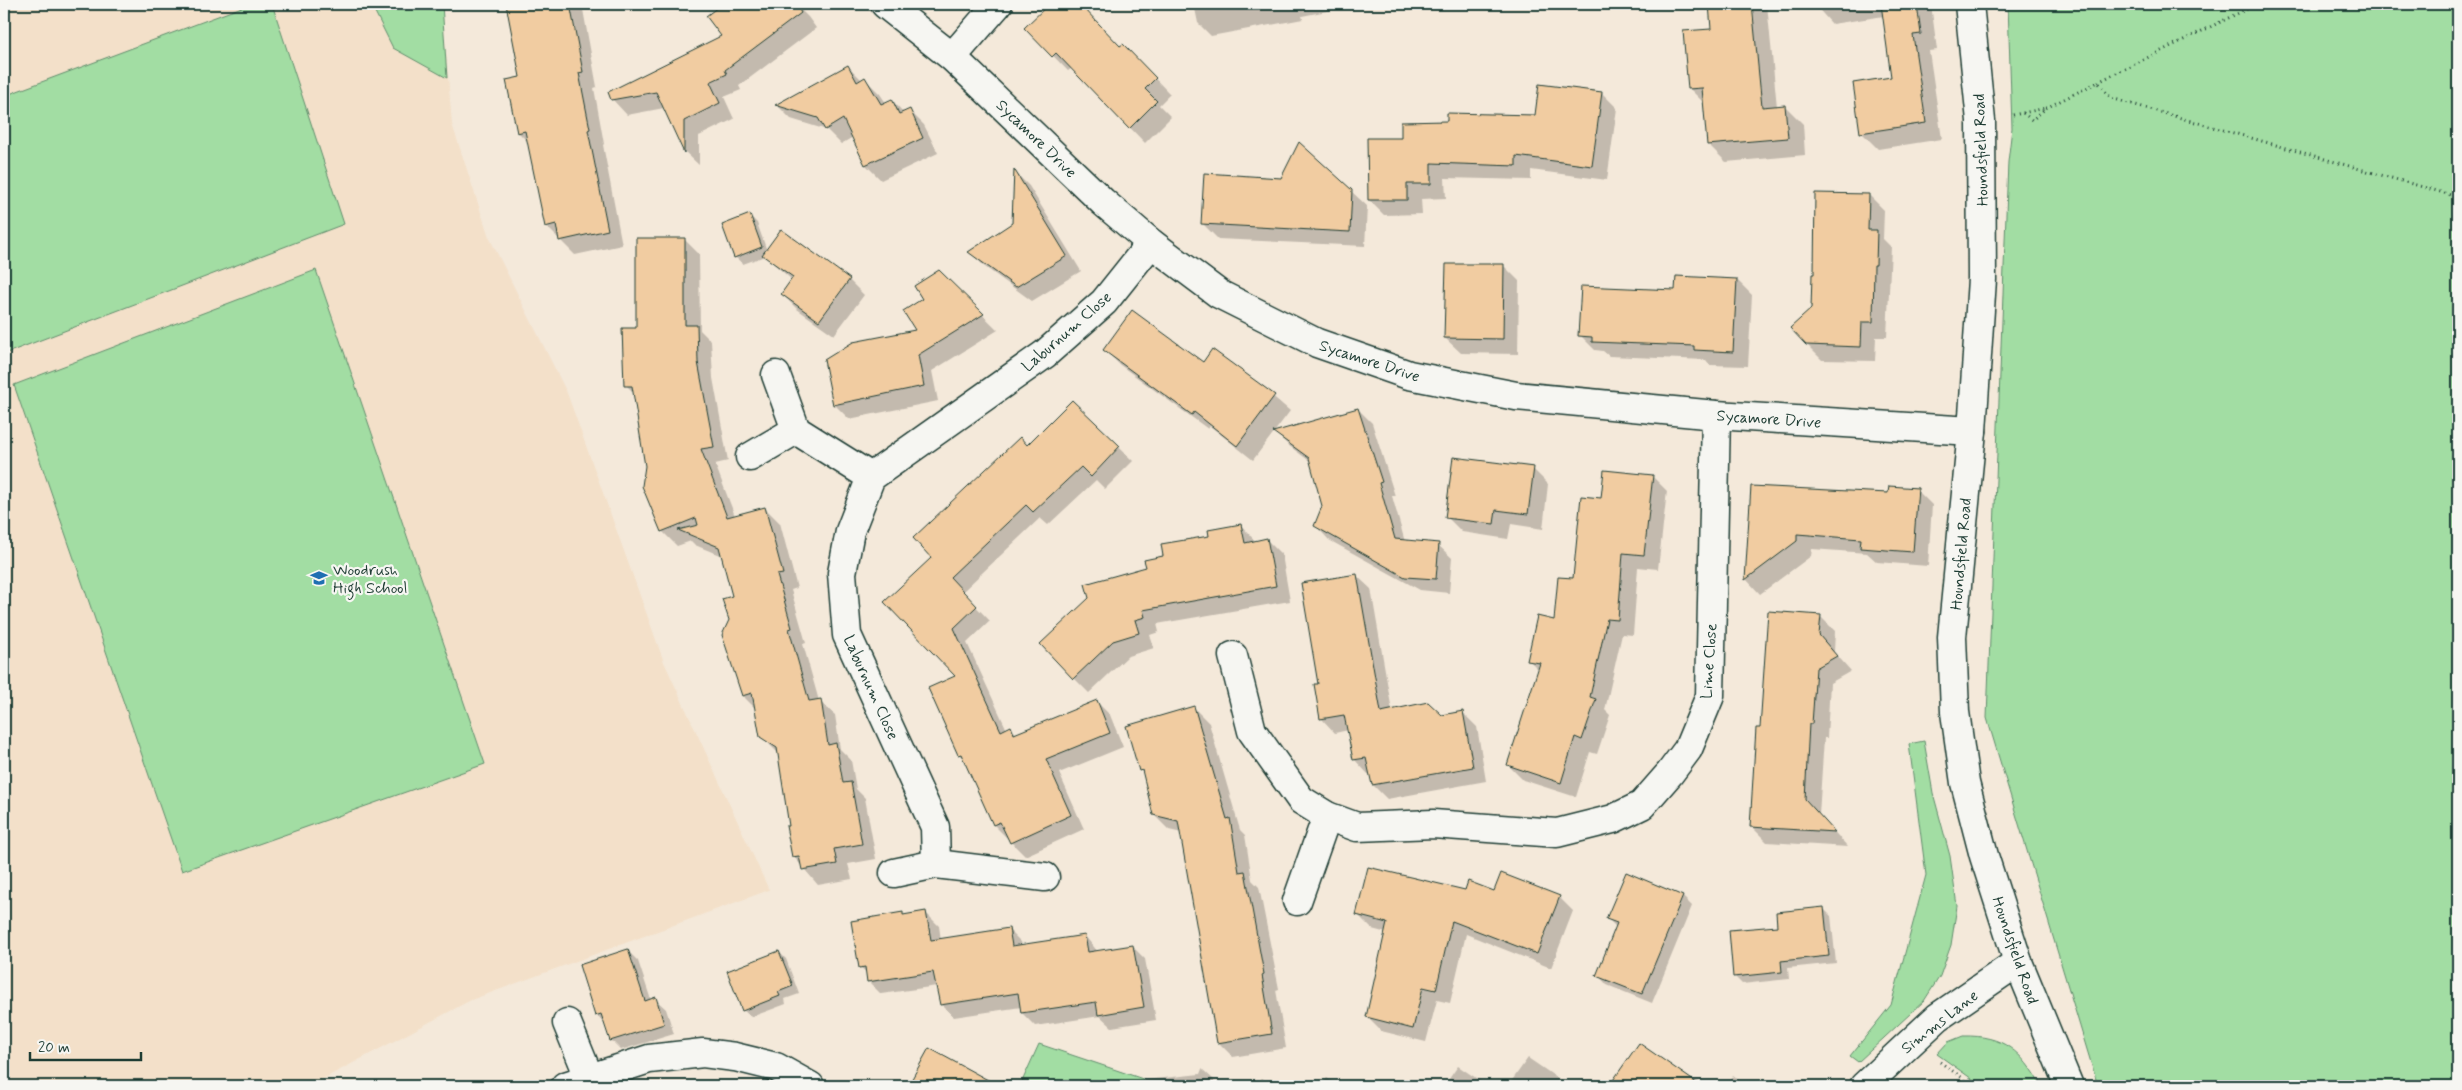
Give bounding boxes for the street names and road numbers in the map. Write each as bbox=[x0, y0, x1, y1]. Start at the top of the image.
street label: Houndsfield Road bbox=[1969, 93, 1994, 207]
street label: Sycamore Drive bbox=[991, 95, 1081, 183]
street label: Laburnum Close bbox=[1018, 287, 1116, 377]
street label: Sycamore Drive bbox=[1316, 335, 1423, 388]
street label: Sycamore Drive bbox=[1716, 405, 1822, 434]
street label: Houndsfield Road bbox=[1946, 497, 1977, 611]
street label: Lime Close bbox=[1696, 622, 1723, 700]
street label: Laburnum Close bbox=[838, 632, 903, 743]
street label: Houndsfield Road bbox=[1986, 894, 2043, 1007]
street label: Simms Lane bbox=[1897, 985, 1983, 1059]

